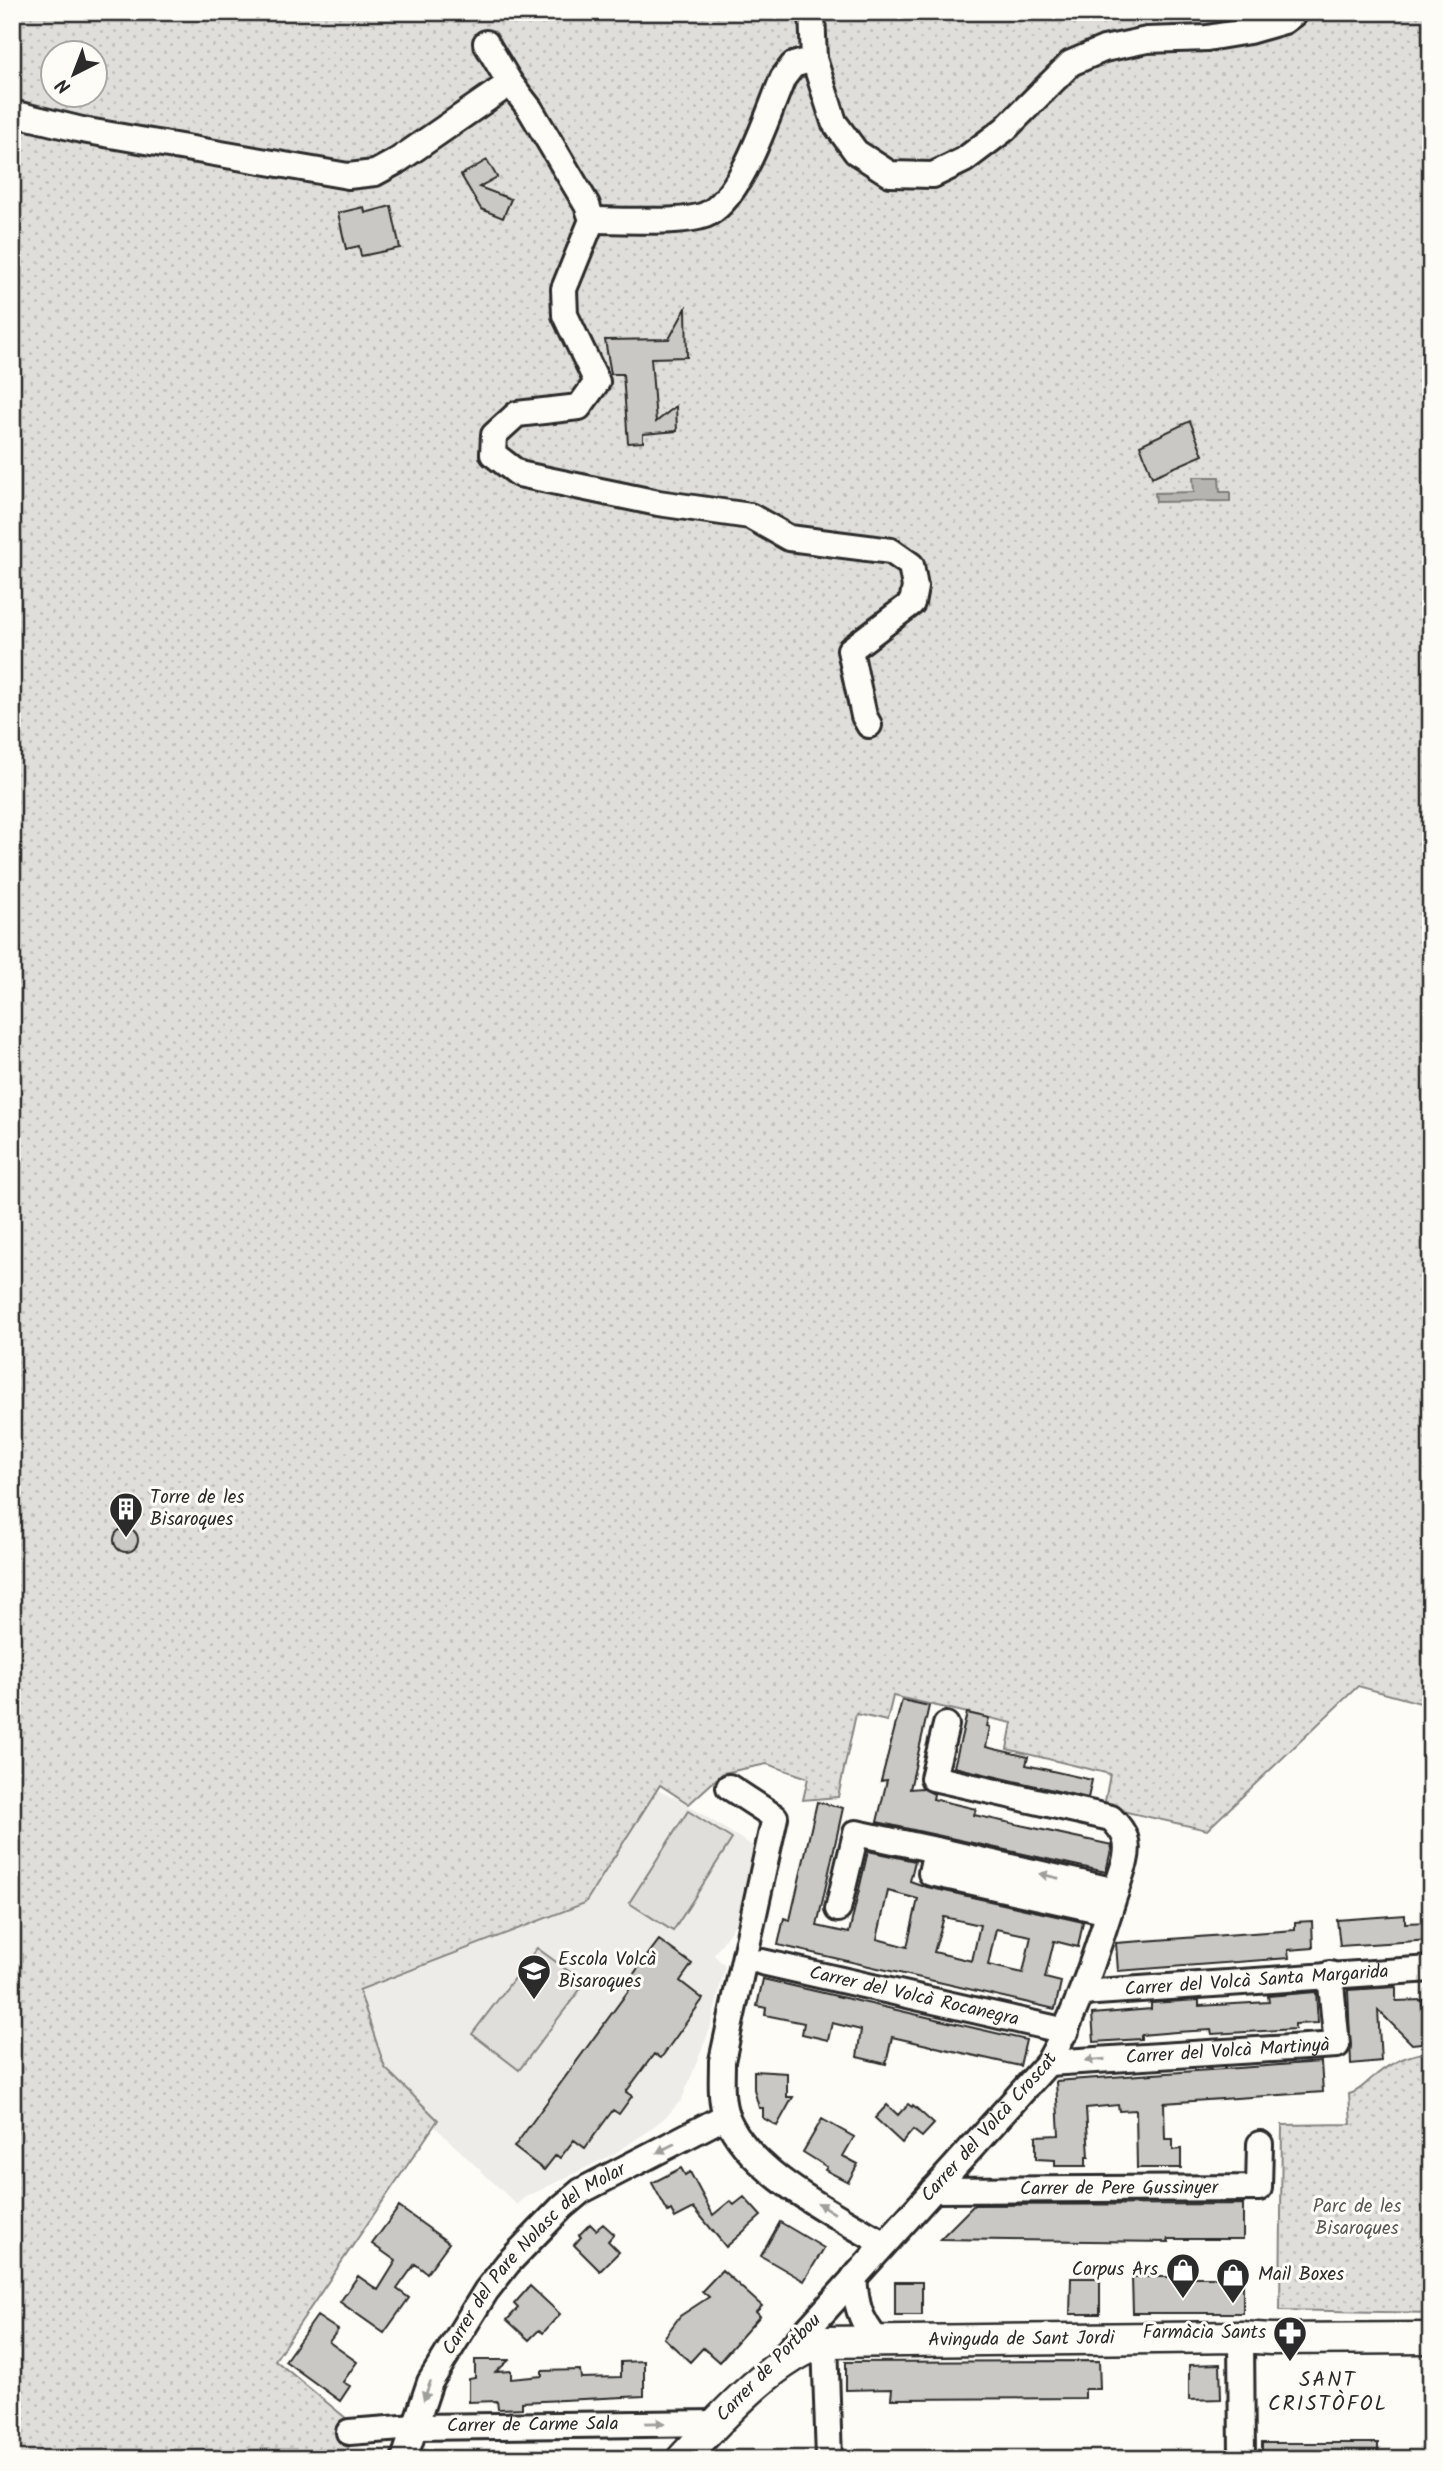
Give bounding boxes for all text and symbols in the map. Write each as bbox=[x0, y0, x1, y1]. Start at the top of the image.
north arrow bbox=[38, 38, 108, 108]
text: N bbox=[49, 70, 78, 100]
place label: Torre de les Bisaroques bbox=[150, 1483, 244, 1535]
building icon: Torre de les Bisaroques bbox=[107, 1490, 145, 1539]
one-way arrow bbox=[1038, 1870, 1060, 1881]
place label: Escola Volcà Bisaroques bbox=[558, 1945, 656, 1997]
school or university icon: Escola Volcà Bisaroques bbox=[515, 1952, 553, 2001]
street label: Carrer del Volcà Santa Margarida bbox=[1124, 1957, 1390, 2005]
street label: Carrer del Volcà Rocanegra bbox=[806, 1958, 1022, 2035]
street label: Carrer del Volcà Martinyà bbox=[1125, 2030, 1331, 2073]
street label: Carrer del Volcà Croscat bbox=[914, 2047, 1066, 2209]
one-way arrow bbox=[1084, 2055, 1106, 2066]
one-way arrow bbox=[656, 2142, 676, 2153]
street label: Carrer del Pare Nolasc del Molar bbox=[435, 2154, 633, 2361]
street label: Carrer de Pere Gussinyer bbox=[1020, 2173, 1220, 2204]
park label: Parc de les Bisaroques bbox=[1313, 2192, 1401, 2244]
one-way arrow bbox=[816, 2202, 835, 2215]
shop icon: Corpus Ars bbox=[1164, 2251, 1202, 2300]
place label: Corpus Ars bbox=[1072, 2255, 1158, 2285]
shop icon: Mail Boxes bbox=[1214, 2256, 1252, 2305]
place label: Mail Boxes bbox=[1258, 2260, 1344, 2290]
street label: Carrer de Portbou bbox=[709, 2307, 829, 2429]
pharmacy icon: Farmàcia Sants bbox=[1271, 2314, 1309, 2363]
place label: Farmàcia Sants bbox=[1143, 2318, 1266, 2348]
street label: Avinguda de Sant Jordi bbox=[928, 2324, 1116, 2356]
district label: SANT CRISTÒFOL bbox=[1268, 2364, 1388, 2421]
one-way arrow bbox=[421, 2381, 432, 2402]
street label: Carrer de Carme Sala bbox=[447, 2409, 619, 2442]
one-way arrow bbox=[644, 2418, 666, 2429]

